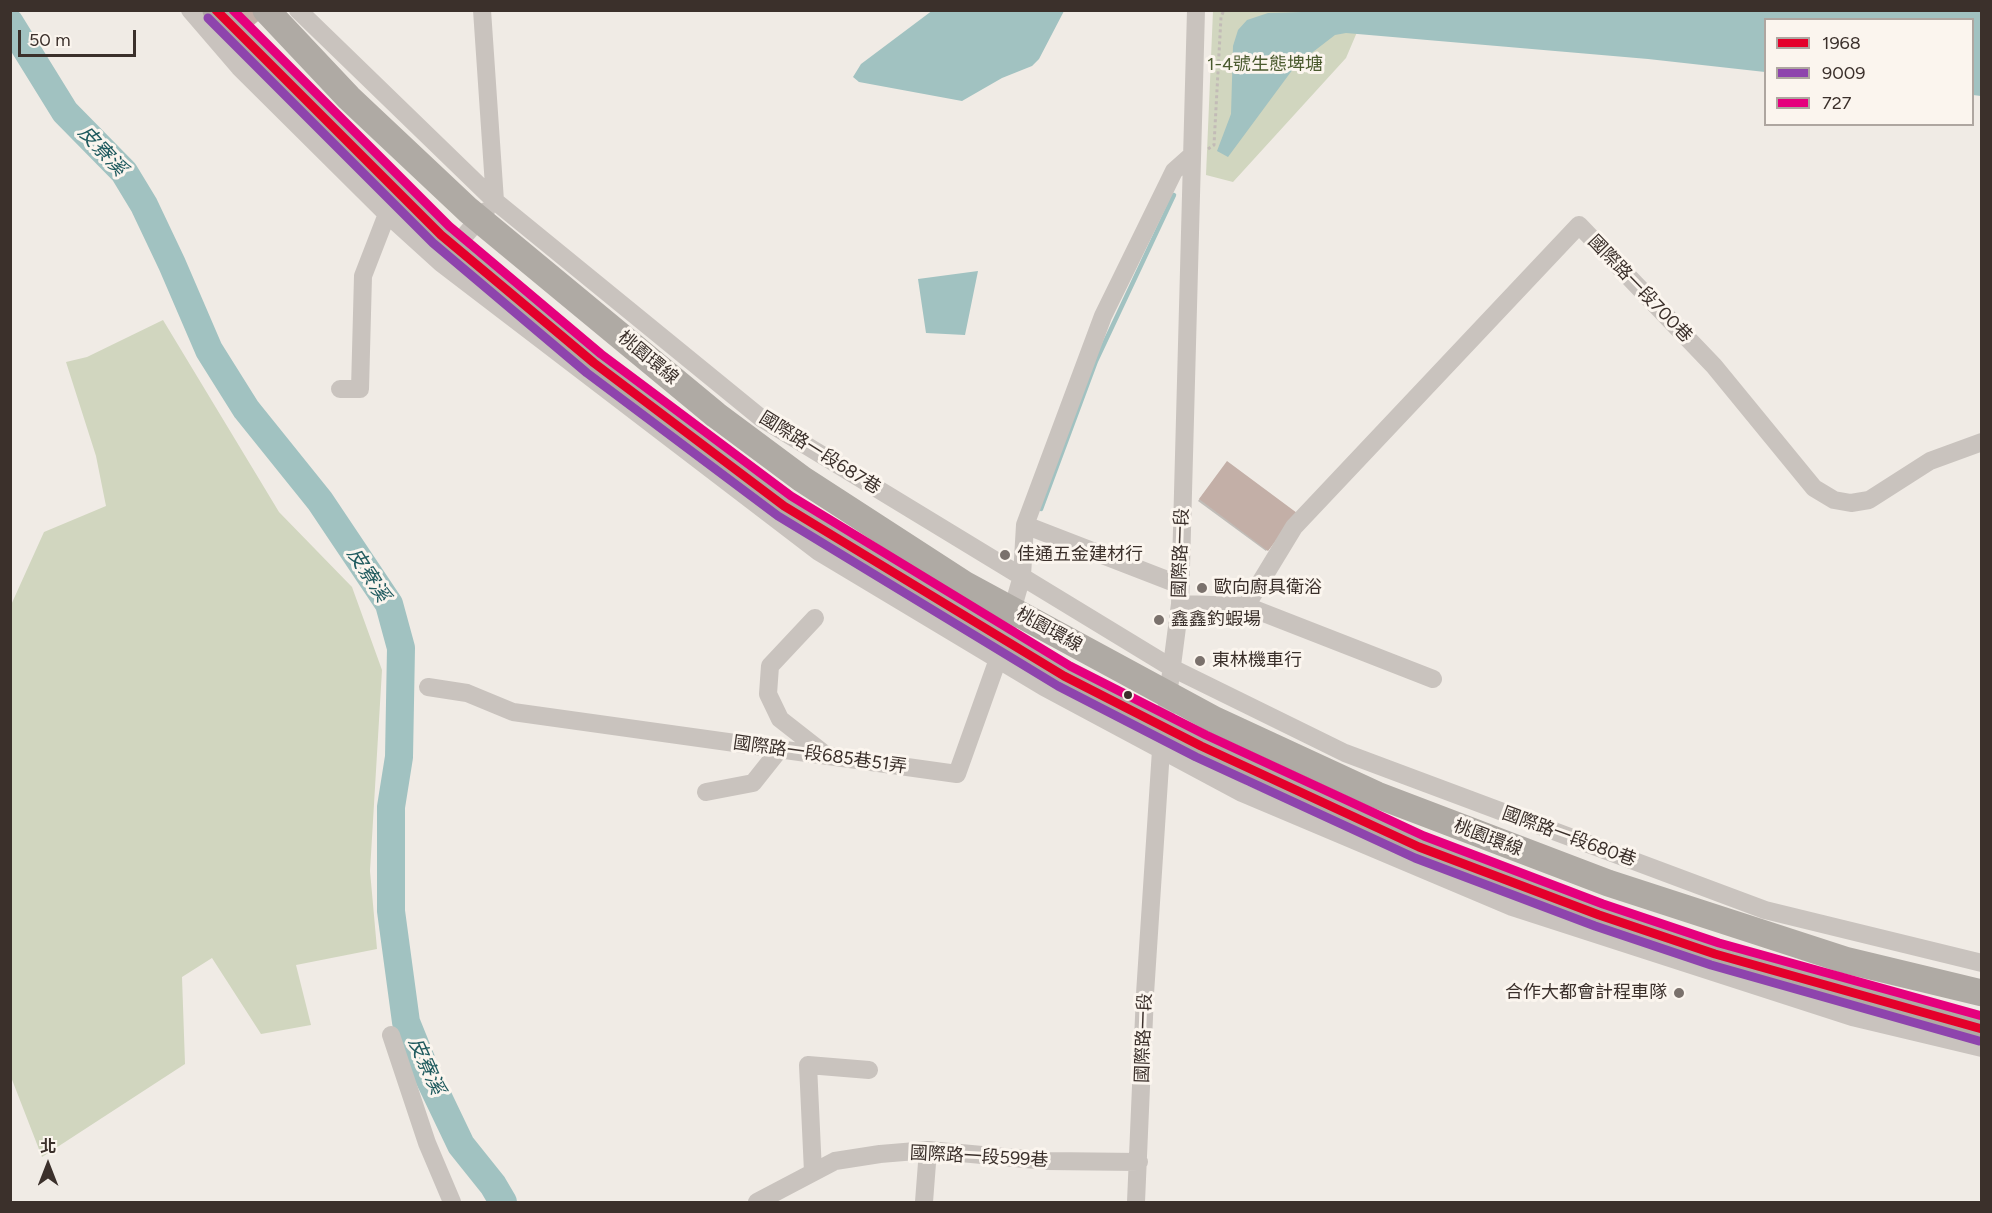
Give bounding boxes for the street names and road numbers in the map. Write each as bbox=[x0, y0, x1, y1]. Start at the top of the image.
street label: 國際路一段700巷 bbox=[1583, 231, 1697, 347]
street label: 桃園環線 bbox=[613, 327, 683, 389]
street label: 國際路一段687巷 bbox=[755, 407, 885, 499]
street label: 國際路一段 bbox=[1169, 508, 1193, 598]
street label: 桃園環線 bbox=[1012, 603, 1086, 657]
street label: 國際路一段685巷51弄 bbox=[732, 732, 908, 778]
street label: 國際路一段680巷 bbox=[1499, 803, 1639, 871]
street label: 桃園環線 bbox=[1451, 815, 1525, 861]
street label: 國際路一段 bbox=[1132, 993, 1156, 1083]
street label: 國際路一段599巷 bbox=[909, 1143, 1049, 1171]

